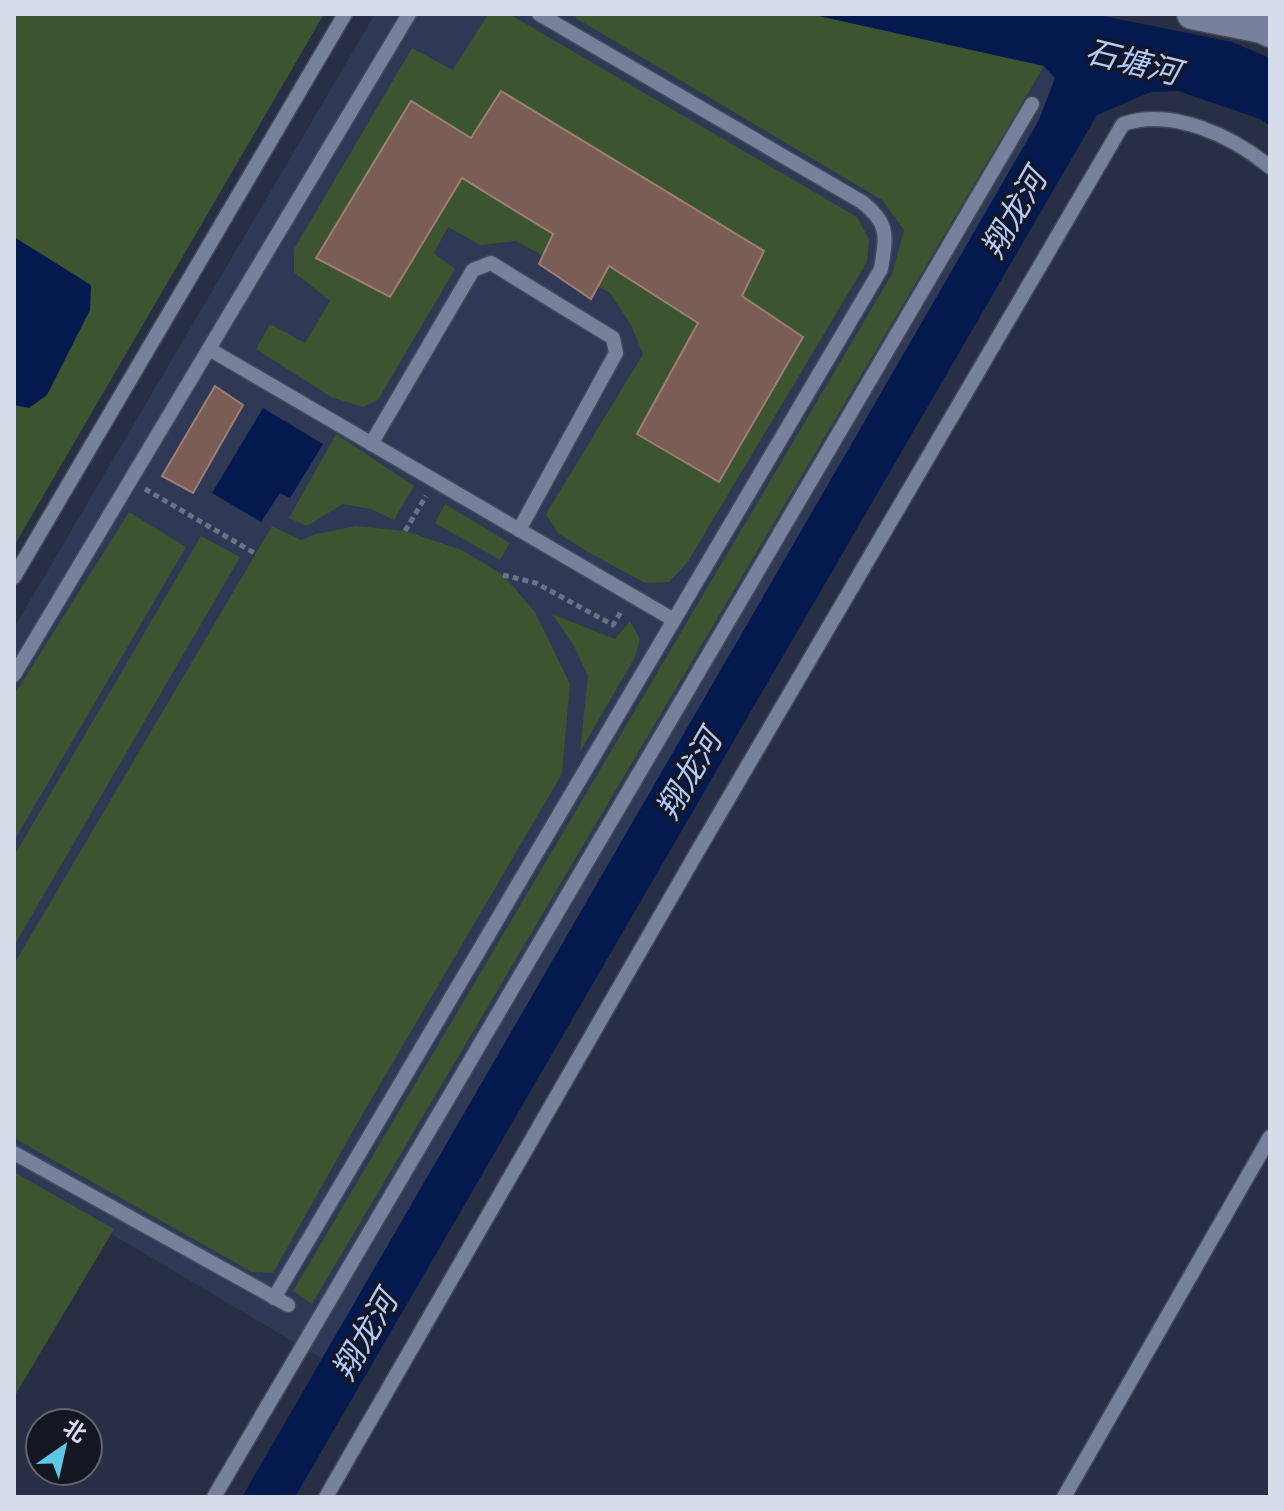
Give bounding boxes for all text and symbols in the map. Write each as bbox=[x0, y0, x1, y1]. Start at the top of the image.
water label: 石塘河 bbox=[1081, 26, 1191, 97]
water label: 翔龙河 bbox=[968, 154, 1061, 267]
water label: 翔龙河 bbox=[643, 715, 736, 828]
water label: 翔龙河 bbox=[319, 1276, 412, 1389]
north arrow bbox=[24, 1407, 104, 1487]
text: 北 bbox=[57, 1410, 94, 1451]

